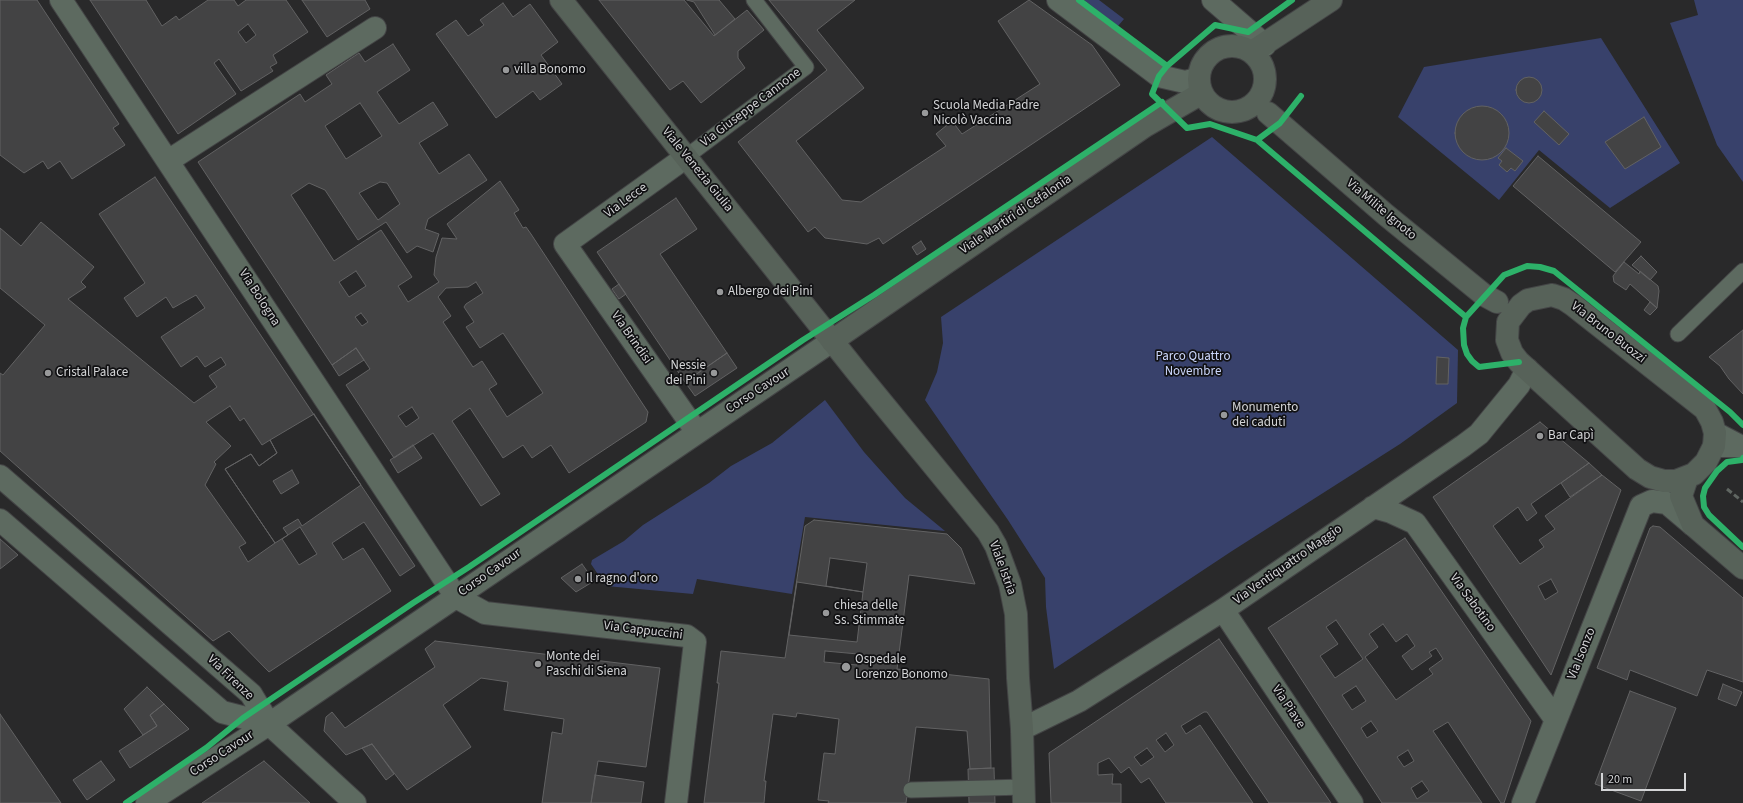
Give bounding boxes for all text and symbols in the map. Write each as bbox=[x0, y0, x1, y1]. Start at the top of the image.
place label: villa Bonomo bbox=[514, 62, 586, 78]
marker: villa Bonomo bbox=[501, 65, 511, 75]
street label: Via Giuseppe Cannone bbox=[698, 65, 804, 151]
place label: Scuola Media Padre Nicolò Vaccina bbox=[933, 98, 1039, 129]
marker: Scuola Media Padre Nicolò Vaccina bbox=[920, 108, 930, 118]
street label: Viale Venezia Giulia bbox=[658, 124, 736, 216]
street label: Viale Martiri di Cefalonia bbox=[957, 172, 1075, 258]
street label: Via Milite Ignoto bbox=[1343, 176, 1419, 244]
street label: Via Lecce bbox=[601, 180, 651, 222]
street label: Via Bologna bbox=[235, 267, 283, 329]
place label: Albergo dei Pini bbox=[728, 284, 813, 300]
marker: Albergo dei Pini bbox=[715, 287, 725, 297]
street label: Via Bruno Buozzi bbox=[1567, 299, 1649, 367]
street label: Via Brindisi bbox=[607, 309, 655, 367]
park label: Parco Quattro Novembre bbox=[1155, 349, 1231, 380]
place label: Nessie dei Pini bbox=[666, 358, 706, 389]
place label: Cristal Palace bbox=[56, 365, 128, 381]
street label: Corso Cavour bbox=[723, 365, 793, 417]
marker: Cristal Palace bbox=[43, 368, 53, 378]
marker: Nessie dei Pini bbox=[709, 368, 719, 378]
place label: Monumento dei caduti bbox=[1232, 400, 1298, 431]
marker: Monumento dei caduti bbox=[1219, 410, 1229, 420]
place label: Bar Capì bbox=[1548, 428, 1594, 444]
marker: Bar Capì bbox=[1535, 431, 1545, 441]
street label: Via Ventiquattro Maggio bbox=[1231, 522, 1345, 608]
street label: Viale Istria bbox=[985, 539, 1019, 597]
street label: Corso Cavour bbox=[456, 546, 524, 600]
place label: Il ragno d'oro bbox=[586, 571, 658, 587]
street label: Via Sabotino bbox=[1446, 571, 1498, 635]
marker: Il ragno d'oro bbox=[573, 574, 583, 584]
place label: chiesa delle Ss. Stimmate bbox=[834, 598, 905, 629]
marker: chiesa delle Ss. Stimmate bbox=[821, 608, 831, 618]
street label: Via Cappuccini bbox=[603, 618, 683, 644]
street label: Via Isonzo bbox=[1565, 626, 1599, 682]
place label: Monte dei Paschi di Siena bbox=[546, 649, 627, 680]
street label: Via Firenze bbox=[204, 652, 256, 704]
place label: Ospedale Lorenzo Bonomo bbox=[855, 652, 948, 683]
marker: Monte dei Paschi di Siena bbox=[533, 659, 543, 669]
marker: Ospedale Lorenzo Bonomo bbox=[840, 661, 852, 673]
street label: Via Piave bbox=[1268, 682, 1308, 732]
street label: Corso Cavour bbox=[187, 728, 257, 780]
scale bar bbox=[1603, 765, 1688, 791]
text: 20 m bbox=[1608, 771, 1632, 788]

